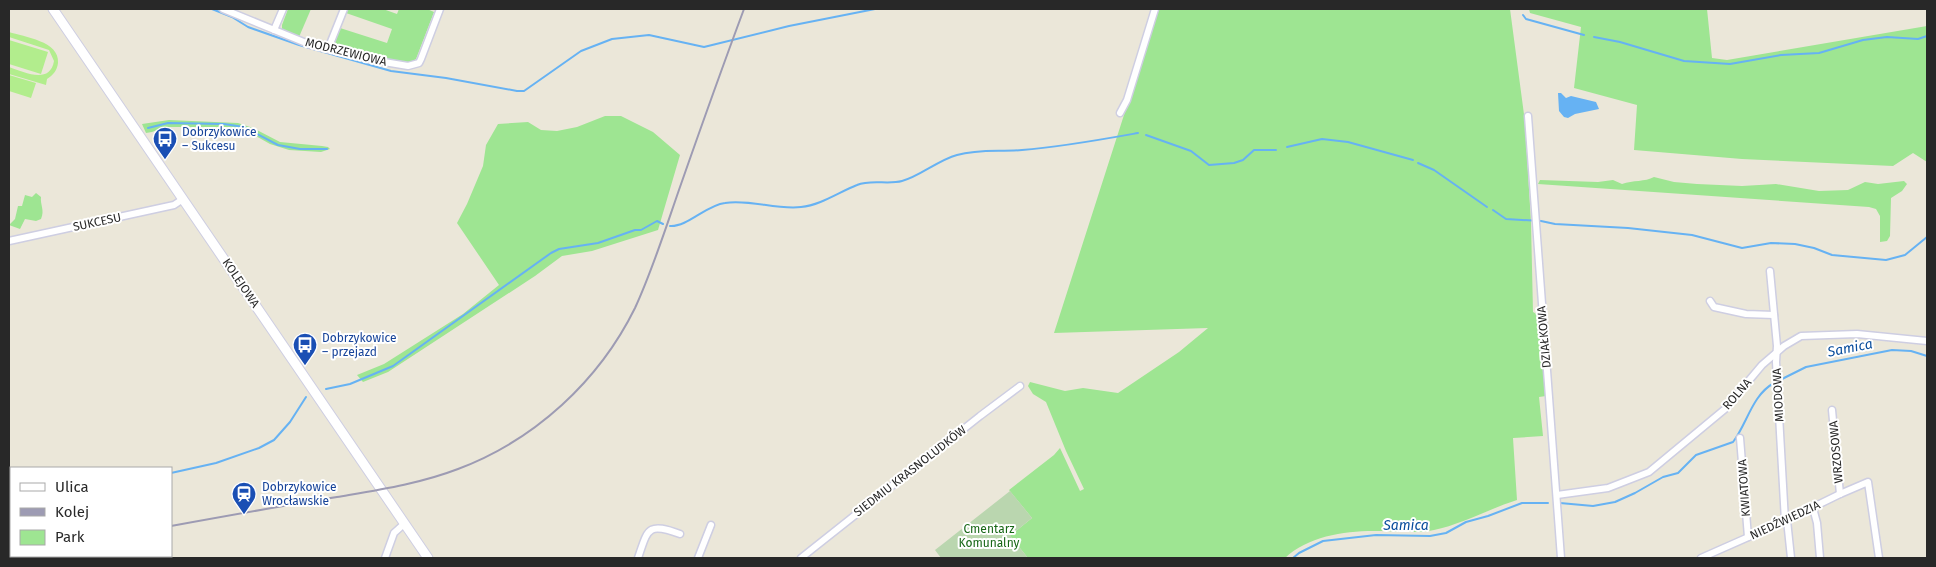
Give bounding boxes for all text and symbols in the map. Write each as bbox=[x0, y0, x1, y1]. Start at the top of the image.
street label: MODRZEWIOWA bbox=[304, 35, 388, 69]
place label: Dobrzykowice – Sukcesu bbox=[182, 125, 257, 153]
bus stop icon: Dobrzykowice – Sukcesu bbox=[152, 126, 178, 160]
street label: SUKCESU bbox=[72, 210, 122, 234]
street label: KOLEJOWA bbox=[219, 256, 263, 310]
street label: DZIAŁKOWA bbox=[1534, 305, 1554, 369]
place label: Dobrzykowice – przejazd bbox=[322, 331, 397, 359]
bus stop icon: Dobrzykowice – przejazd bbox=[292, 332, 318, 366]
water label: Samica bbox=[1825, 335, 1874, 361]
street label: MIODOWA bbox=[1770, 368, 1786, 422]
street label: ROLNA bbox=[1720, 376, 1754, 412]
street label: WRZOSOWA bbox=[1826, 420, 1846, 484]
street label: SIEDMIU KRASNOLUDKÓW bbox=[850, 422, 969, 519]
street label: KWIATOWA bbox=[1735, 459, 1753, 517]
legend bbox=[10, 467, 172, 557]
text: Ulica bbox=[55, 478, 89, 496]
place label: Dobrzykowice Wrocławskie bbox=[262, 480, 337, 508]
station icon: Dobrzykowice Wrocławskie bbox=[231, 481, 257, 515]
street label: NIEDŹWIEDZIA bbox=[1747, 497, 1822, 542]
text: Kolej bbox=[55, 503, 89, 521]
water label: Samica bbox=[1382, 517, 1429, 534]
park label: Cmentarz Komunalny bbox=[959, 522, 1020, 550]
text: Park bbox=[55, 528, 85, 546]

